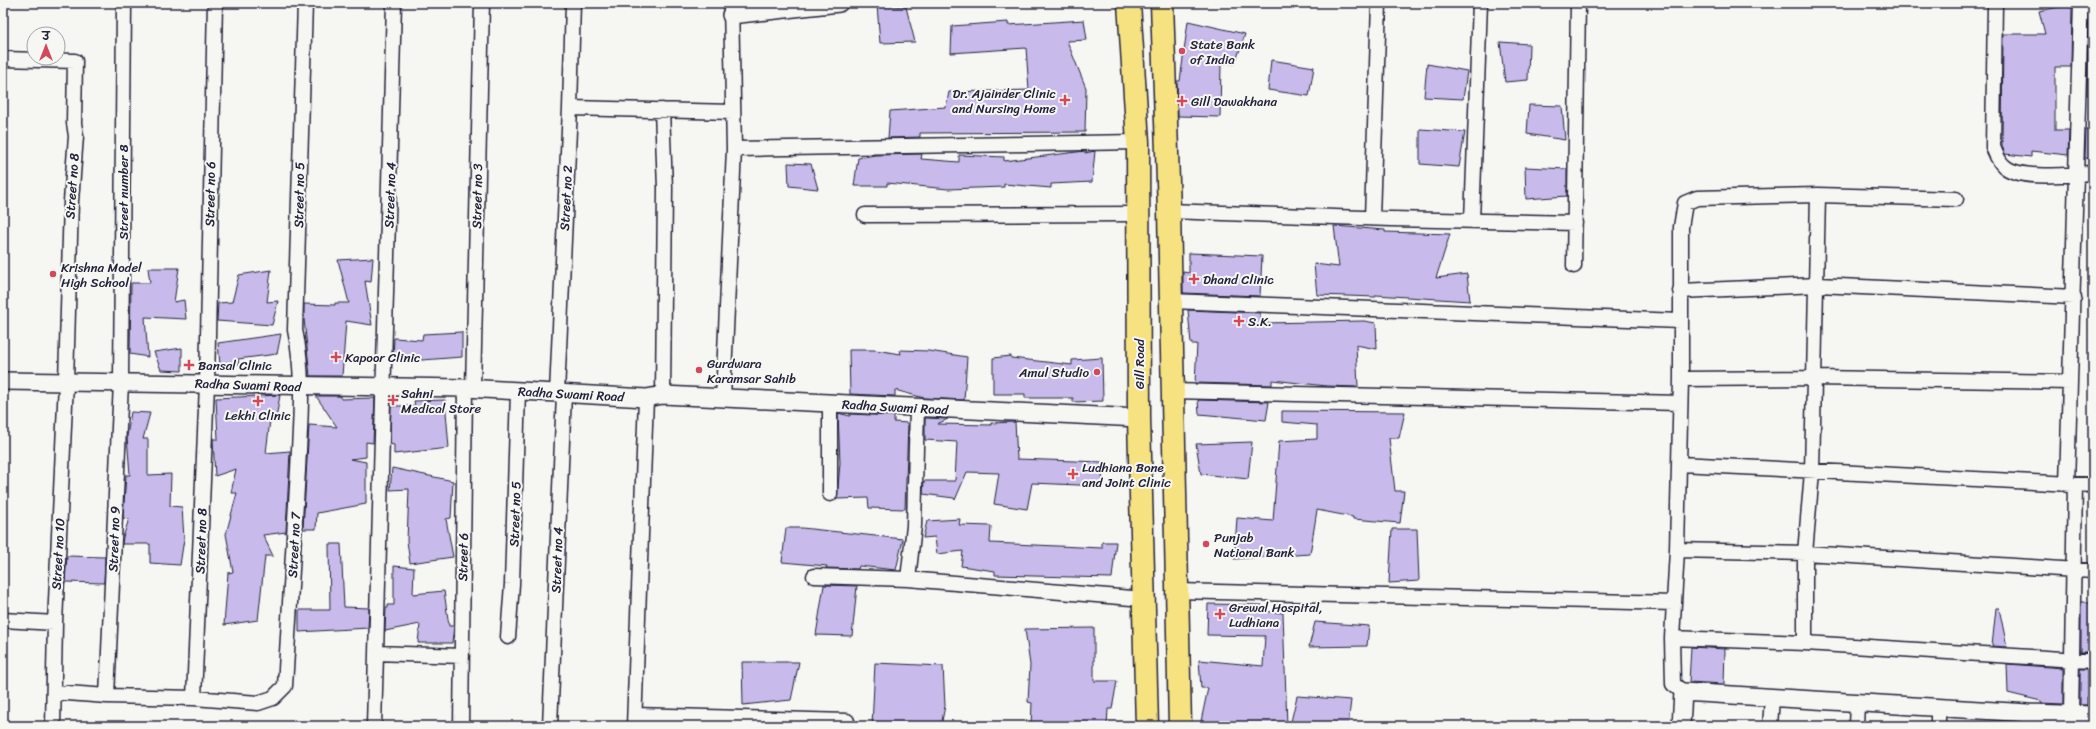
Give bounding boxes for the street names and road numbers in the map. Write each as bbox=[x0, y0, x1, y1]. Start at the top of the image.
street label: Street number 8 bbox=[112, 144, 135, 240]
street label: Street no 8 bbox=[58, 152, 86, 220]
street label: Street no 6 bbox=[198, 161, 222, 227]
street label: Street no 5 bbox=[287, 162, 311, 228]
street label: Street no 4 bbox=[377, 162, 403, 228]
street label: Street no 3 bbox=[465, 163, 489, 229]
street label: Street no 2 bbox=[553, 164, 579, 231]
street label: Gill Road bbox=[1128, 338, 1151, 389]
street label: Radha Swami Road bbox=[194, 372, 303, 398]
street label: Radha Swami Road bbox=[517, 380, 626, 408]
street label: Radha Swami Road bbox=[841, 393, 950, 421]
street label: Street no 5 bbox=[502, 481, 528, 547]
street label: Street no 9 bbox=[101, 506, 127, 572]
street label: Street no 8 bbox=[188, 508, 214, 574]
street label: Street no 7 bbox=[281, 510, 307, 578]
street label: Street no 10 bbox=[45, 518, 71, 590]
street label: Street no 4 bbox=[544, 527, 570, 593]
street label: Street 6 bbox=[451, 533, 475, 581]

